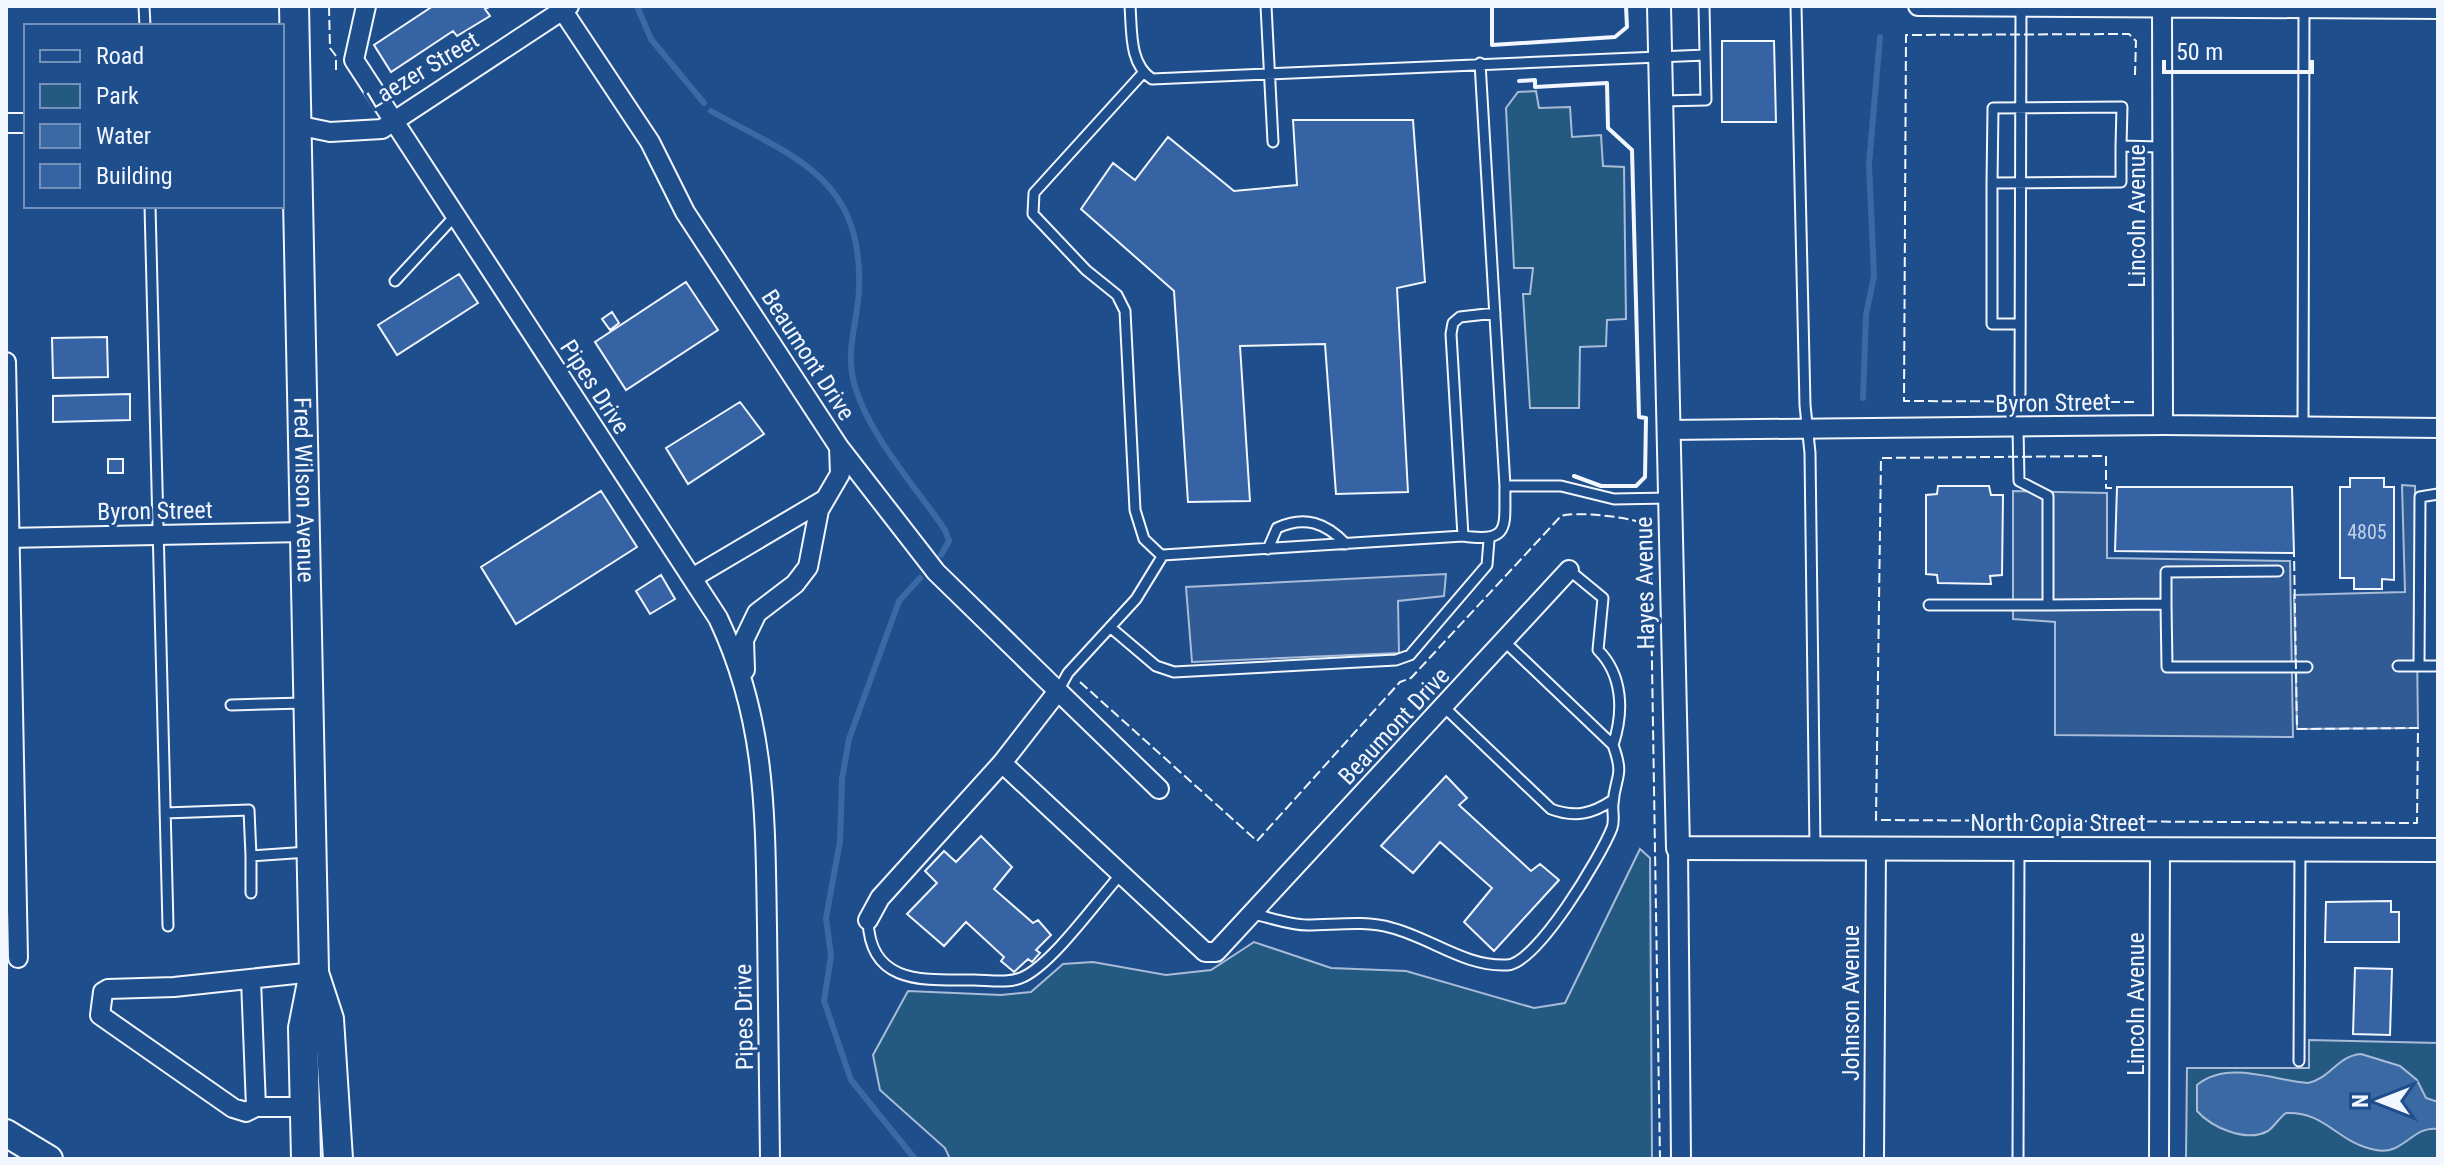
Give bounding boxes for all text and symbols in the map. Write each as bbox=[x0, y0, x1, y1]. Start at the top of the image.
legend bbox=[24, 24, 284, 208]
scale bar bbox=[2164, 24, 2312, 74]
street label: Laezer Street bbox=[362, 26, 484, 114]
text: 50 m bbox=[2176, 38, 2223, 66]
text: Road bbox=[96, 42, 144, 70]
text: Park bbox=[96, 82, 139, 110]
text: Water bbox=[96, 122, 151, 150]
street label: Lincoln Avenue bbox=[2123, 144, 2151, 288]
text: Building bbox=[96, 162, 173, 190]
street label: Beaumont Drive bbox=[755, 285, 861, 425]
street label: Pipes Drive bbox=[554, 335, 636, 439]
street label: Byron Street bbox=[1995, 388, 2111, 418]
street label: Fred Wilson Avenue bbox=[288, 397, 320, 583]
street label: Byron Street bbox=[97, 496, 213, 526]
street label: Hayes Avenue bbox=[1630, 516, 1660, 650]
house number: 4805 bbox=[2347, 520, 2387, 544]
street label: Beaumont Drive bbox=[1333, 662, 1455, 790]
street label: North Copia Street bbox=[1970, 809, 2146, 837]
street label: Johnson Avenue bbox=[1837, 925, 1865, 1081]
street label: Lincoln Avenue bbox=[2122, 932, 2150, 1076]
street label: Pipes Drive bbox=[729, 964, 759, 1070]
north arrow bbox=[2340, 1061, 2420, 1141]
text: N bbox=[2348, 1094, 2373, 1108]

